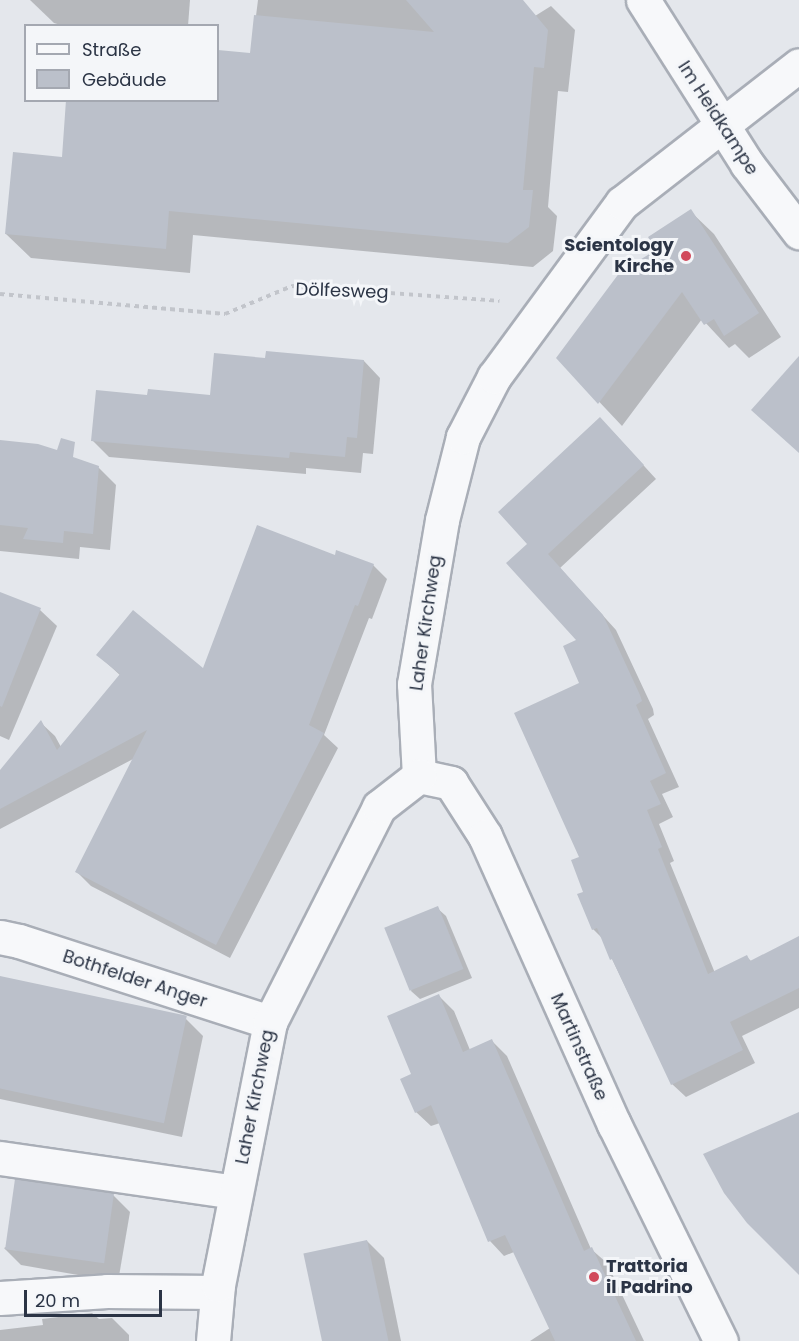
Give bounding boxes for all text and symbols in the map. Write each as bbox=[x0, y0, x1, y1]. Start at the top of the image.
legend bbox=[24, 24, 219, 102]
text: Straße bbox=[82, 37, 141, 62]
street label: Im Heidkampe bbox=[673, 57, 763, 179]
text: Gebäude bbox=[82, 67, 166, 92]
place label: Scientology Kirche bbox=[564, 235, 674, 278]
marker: Scientology Kirche bbox=[679, 249, 693, 263]
street label: Dölfesweg bbox=[295, 279, 389, 303]
street label: Laher Kirchweg bbox=[406, 554, 446, 692]
street label: Bothfelder Anger bbox=[60, 945, 210, 1013]
street label: Martinstraße bbox=[546, 990, 612, 1104]
street label: Laher Kirchweg bbox=[231, 1028, 279, 1166]
place label: Trattoria il Padrino bbox=[606, 1256, 693, 1298]
marker: Trattoria il Padrino bbox=[587, 1270, 601, 1284]
scale bar bbox=[27, 1278, 165, 1316]
text: 20 m bbox=[35, 1288, 80, 1313]

